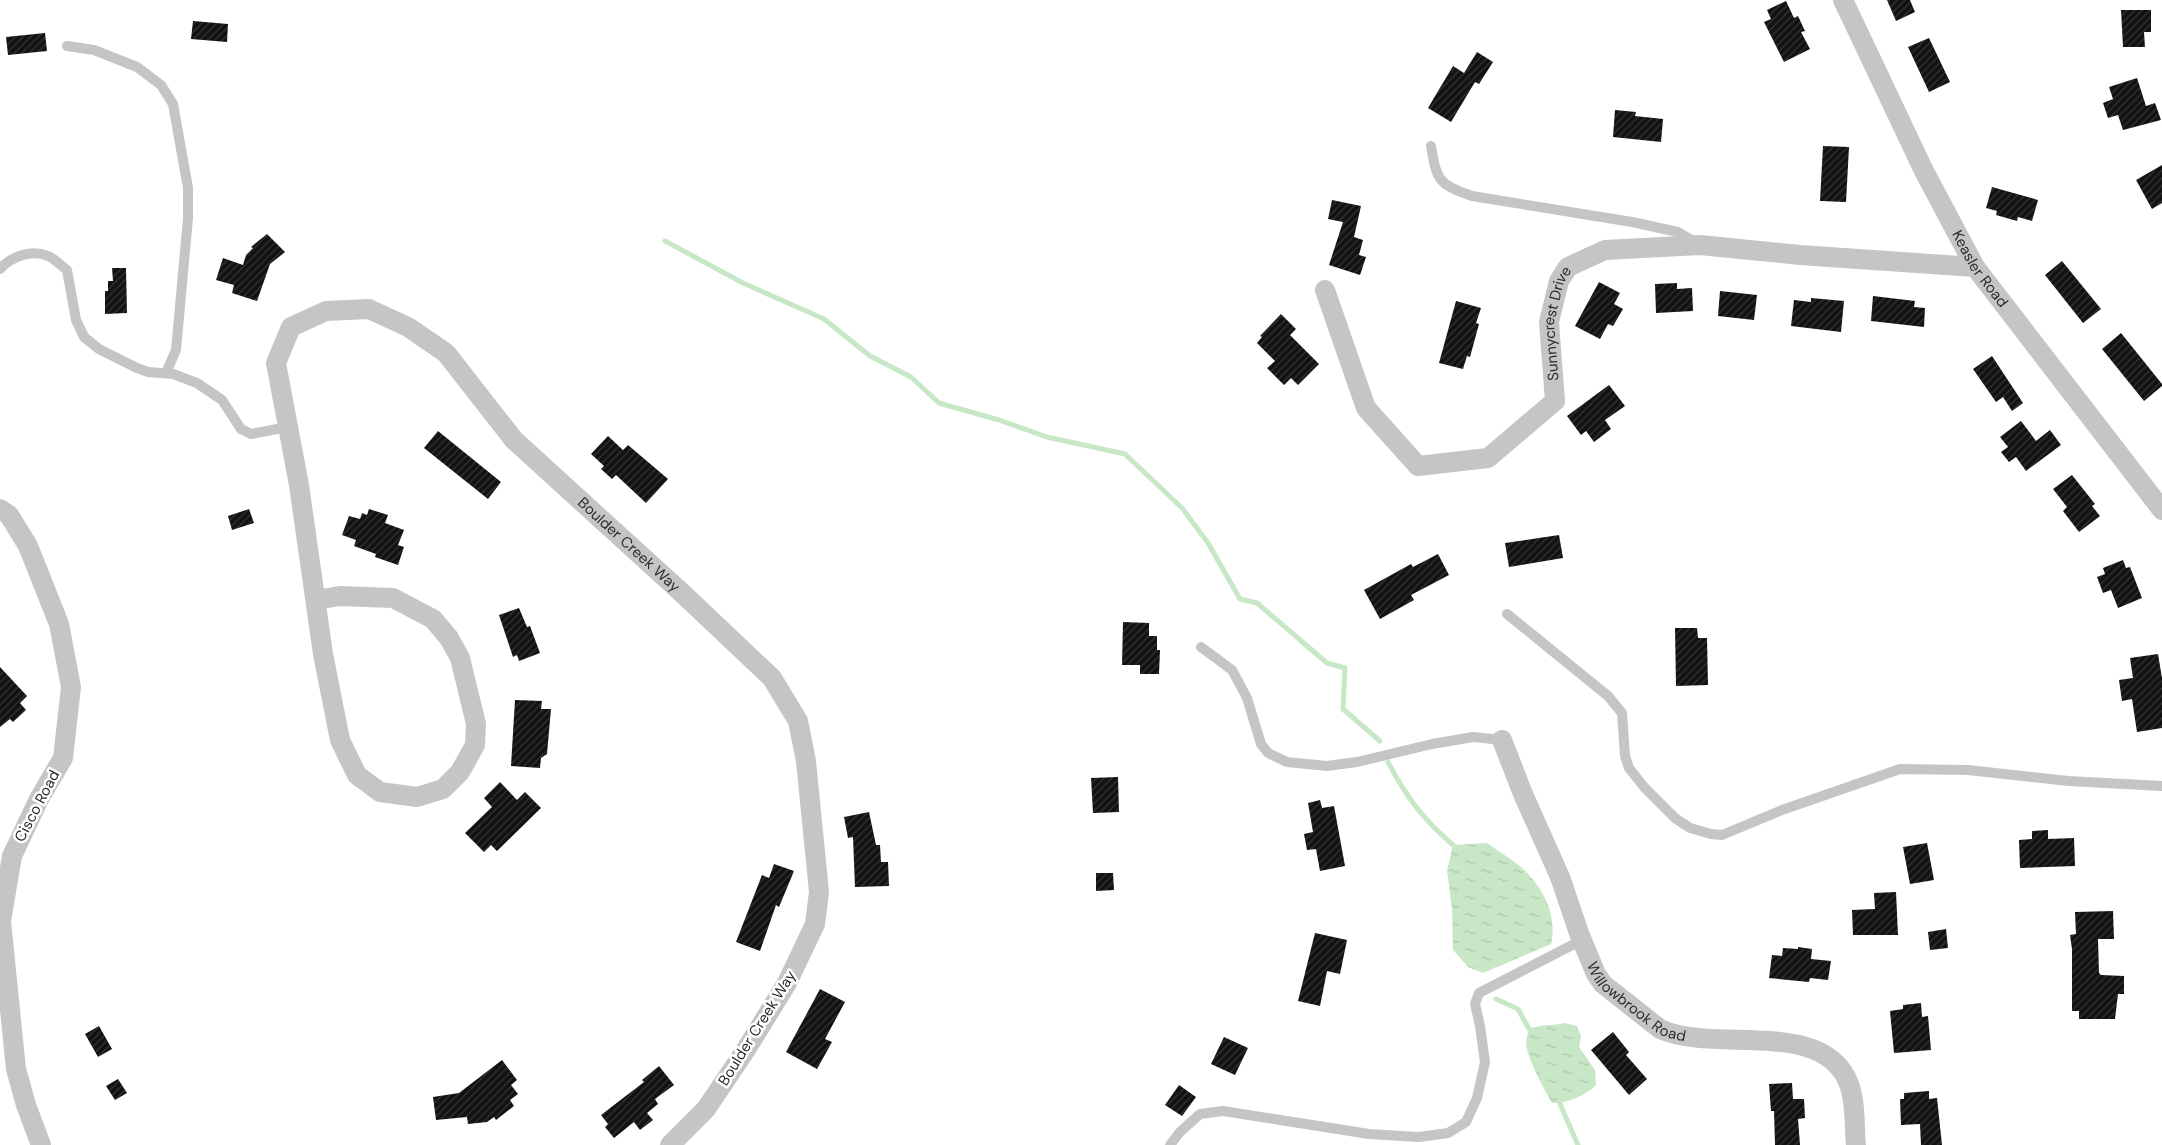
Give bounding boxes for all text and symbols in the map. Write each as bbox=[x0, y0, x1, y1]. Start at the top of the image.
street label: Keasler Road bbox=[1947, 227, 2013, 312]
street label: Sunnycrest Drive bbox=[1539, 262, 1576, 382]
street label: Boulder Creek Way bbox=[573, 493, 685, 597]
street label: Cisco Road bbox=[10, 767, 64, 845]
street label: Willowbrook Road bbox=[1582, 959, 1688, 1046]
street label: Boulder Creek Way bbox=[714, 966, 801, 1089]

